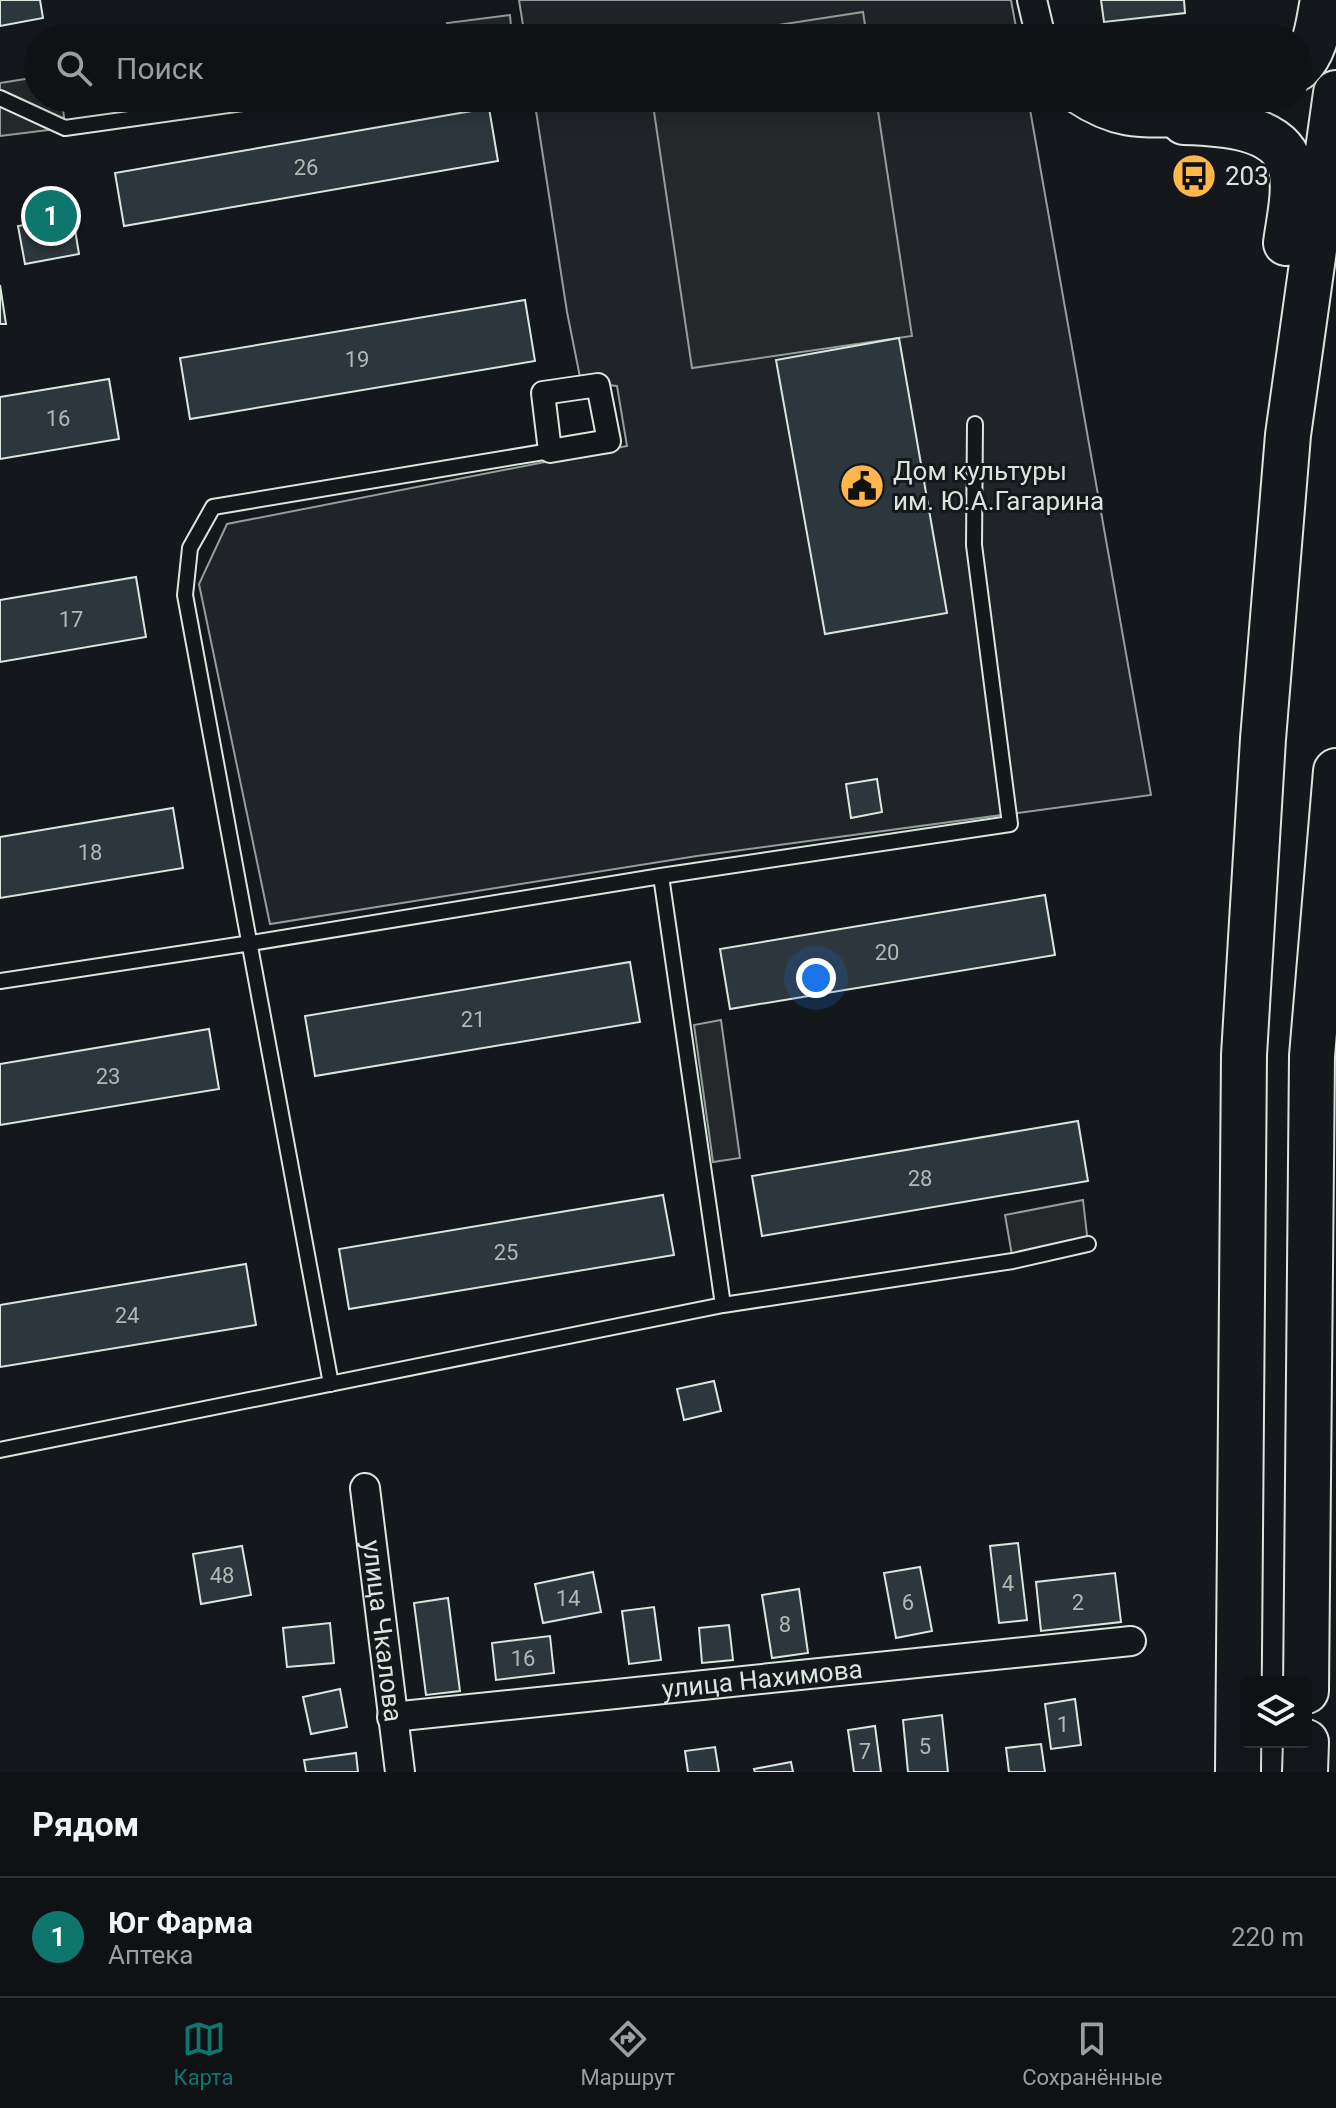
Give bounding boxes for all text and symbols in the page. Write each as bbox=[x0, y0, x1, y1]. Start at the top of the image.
search box bbox=[24, 24, 1312, 112]
icon: search bbox=[52, 46, 96, 90]
text: Поиск bbox=[116, 51, 204, 86]
bus stop icon: 203 bbox=[1170, 152, 1218, 200]
house number: 26 bbox=[294, 155, 318, 180]
place label: 203 bbox=[1225, 161, 1269, 191]
pin: 1 bbox=[25, 186, 77, 246]
house number: 19 bbox=[345, 347, 369, 372]
house number: 16 bbox=[46, 406, 70, 431]
place label: Дом культуры им. Ю.А.Гагарина bbox=[893, 456, 1104, 516]
public building icon: Дом культуры им. Ю.А.Гагарина bbox=[838, 462, 886, 510]
house number: 17 bbox=[59, 607, 83, 632]
house number: 18 bbox=[78, 840, 102, 865]
house number: 20 bbox=[875, 940, 899, 965]
your location bbox=[796, 958, 836, 998]
house number: 21 bbox=[461, 1007, 485, 1032]
house number: 23 bbox=[96, 1064, 120, 1089]
house number: 28 bbox=[908, 1166, 932, 1191]
house number: 25 bbox=[494, 1240, 518, 1265]
house number: 24 bbox=[115, 1303, 139, 1328]
street label: улица Чкалова bbox=[357, 1538, 409, 1723]
house number: 48 bbox=[210, 1563, 234, 1588]
house number: 4 bbox=[1002, 1571, 1014, 1596]
house number: 14 bbox=[556, 1586, 580, 1611]
house number: 6 bbox=[902, 1590, 914, 1615]
house number: 2 bbox=[1072, 1590, 1084, 1615]
house number: 8 bbox=[779, 1612, 791, 1637]
house number: 16 bbox=[511, 1646, 535, 1671]
street label: улица Нахимова bbox=[660, 1654, 864, 1704]
map controls bbox=[1240, 1676, 1312, 1748]
button: layers bbox=[1240, 1676, 1312, 1748]
house number: 1 bbox=[1057, 1712, 1069, 1737]
house number: 5 bbox=[919, 1734, 931, 1759]
house number: 7 bbox=[859, 1739, 871, 1764]
text: Рядом bbox=[32, 1804, 139, 1844]
text: Юг Фарма bbox=[108, 1905, 253, 1940]
text: 1 bbox=[51, 1922, 65, 1952]
text: 220 m bbox=[1231, 1922, 1304, 1952]
text: Аптека bbox=[108, 1940, 193, 1970]
tab: Карта bbox=[174, 2017, 234, 2090]
tab: Маршрут bbox=[581, 2017, 675, 2090]
tab: Сохранённые bbox=[1022, 2017, 1162, 2090]

